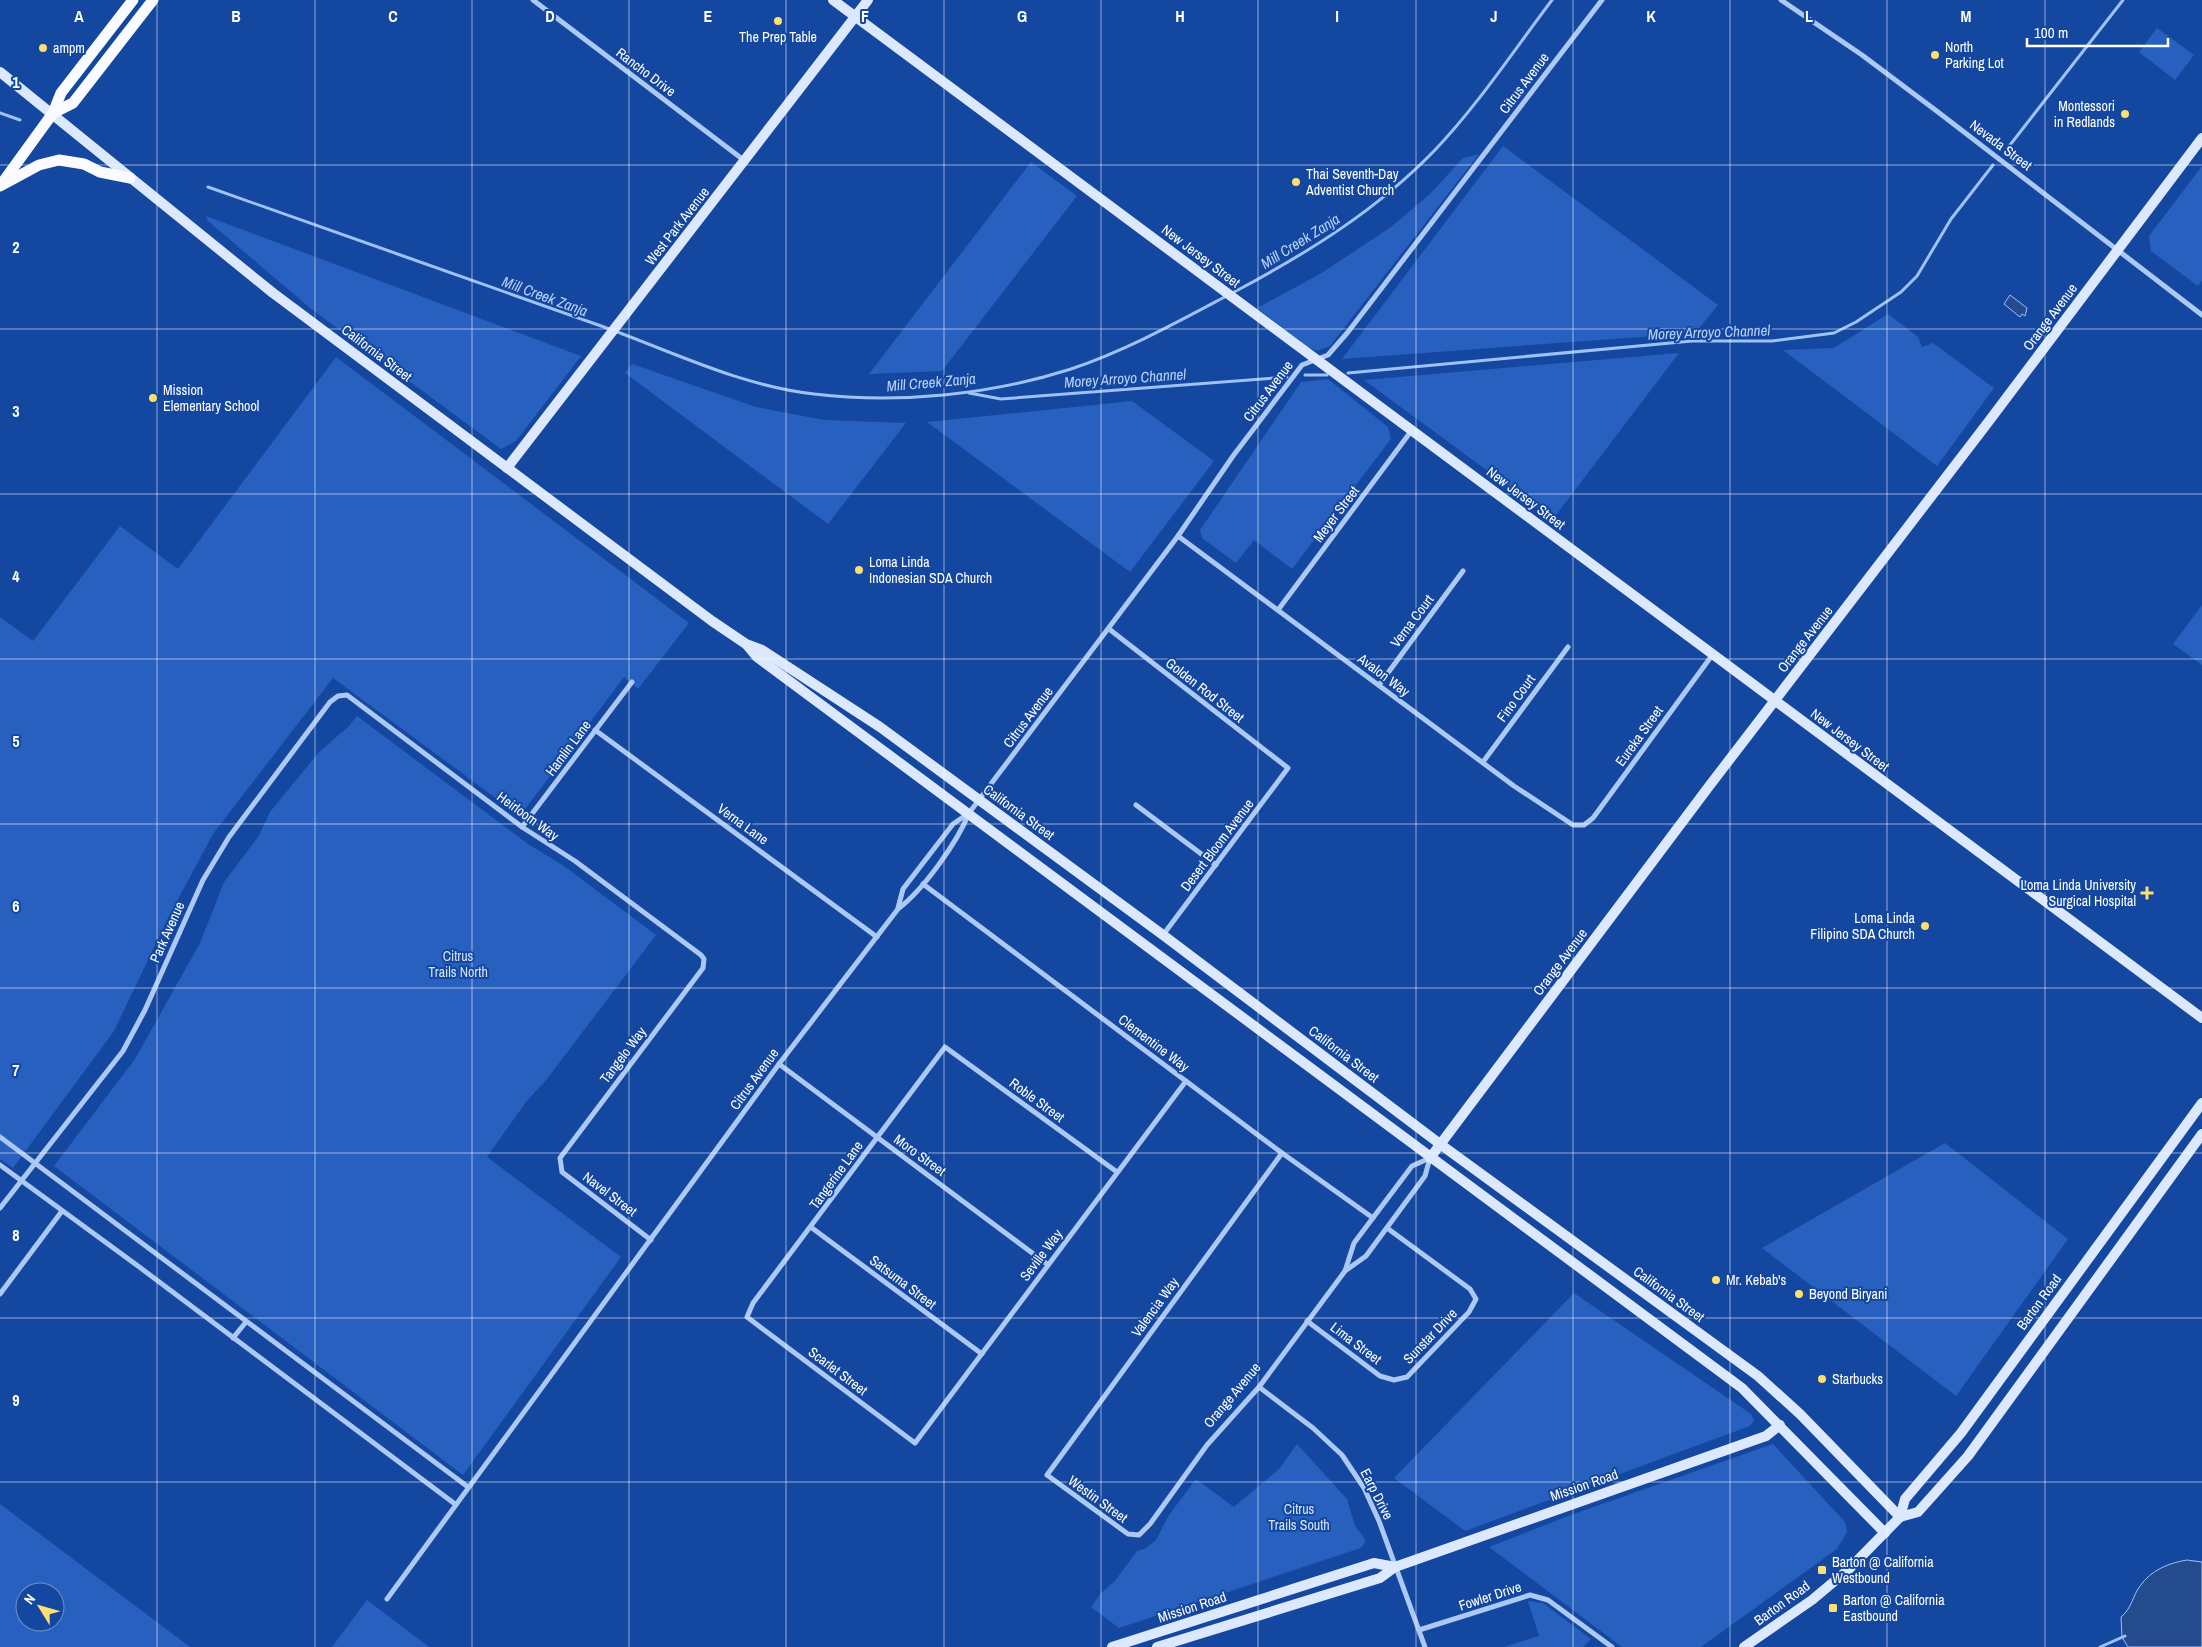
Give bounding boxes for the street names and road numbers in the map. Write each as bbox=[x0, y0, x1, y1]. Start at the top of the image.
street label: Rancho Drive bbox=[613, 44, 679, 100]
street label: Citrus Avenue bbox=[1495, 49, 1553, 117]
street label: Nevada Street bbox=[1966, 116, 2036, 174]
street label: West Park Avenue bbox=[641, 183, 713, 269]
street label: New Jersey Street bbox=[1158, 221, 1244, 291]
street label: Orange Avenue bbox=[2019, 280, 2081, 354]
street label: California Street bbox=[338, 321, 416, 385]
street label: Citrus Avenue bbox=[1239, 357, 1297, 425]
street label: New Jersey Street bbox=[1483, 463, 1569, 533]
street label: Meyer Street bbox=[1309, 482, 1363, 546]
street label: Verna Court bbox=[1386, 591, 1438, 651]
street label: Orange Avenue bbox=[1773, 602, 1837, 676]
street label: Avalon Way bbox=[1354, 649, 1414, 701]
street label: Golden Rod Street bbox=[1162, 654, 1248, 726]
street label: Fino Court bbox=[1493, 671, 1539, 725]
street label: Citrus Avenue bbox=[999, 683, 1057, 751]
street label: Eureka Street bbox=[1611, 702, 1667, 770]
street label: New Jersey Street bbox=[1807, 705, 1893, 775]
street label: Hamlin Lane bbox=[541, 717, 595, 779]
street label: California Street bbox=[980, 780, 1058, 844]
street label: Heirloom Way bbox=[493, 787, 563, 845]
street label: Desert Bloom Avenue bbox=[1176, 795, 1258, 895]
street label: Verna Lane bbox=[714, 799, 772, 849]
street label: Park Avenue bbox=[146, 899, 188, 965]
street label: Orange Avenue bbox=[1529, 925, 1591, 999]
street label: Clementine Way bbox=[1115, 1010, 1193, 1076]
street label: California Street bbox=[1305, 1022, 1383, 1086]
street label: Tangelo Way bbox=[596, 1023, 650, 1087]
street label: Citrus Avenue bbox=[726, 1045, 782, 1113]
street label: Roble Street bbox=[1006, 1074, 1068, 1126]
street label: Moro Street bbox=[890, 1130, 950, 1180]
street label: Tangerine Lane bbox=[805, 1137, 867, 1213]
street label: Navel Street bbox=[579, 1168, 641, 1220]
street label: Seville Way bbox=[1016, 1225, 1066, 1284]
street label: Satsuma Street bbox=[866, 1251, 940, 1313]
street label: California Street bbox=[1630, 1262, 1708, 1326]
street label: Barton Road bbox=[2013, 1271, 2065, 1333]
street label: Valencia Way bbox=[1127, 1273, 1183, 1340]
street label: Sunstar Drive bbox=[1399, 1305, 1461, 1367]
street label: Lima Street bbox=[1327, 1318, 1385, 1368]
street label: Scarlet Street bbox=[805, 1343, 871, 1399]
street label: Orange Avenue bbox=[1200, 1359, 1264, 1431]
street label: Earp Drive bbox=[1357, 1465, 1397, 1523]
street label: Mission Road bbox=[1548, 1465, 1620, 1505]
street label: Westin Street bbox=[1065, 1471, 1131, 1527]
street label: Fowler Drive bbox=[1457, 1577, 1523, 1615]
street label: Barton Road bbox=[1751, 1577, 1813, 1629]
street label: Mission Road bbox=[1156, 1587, 1228, 1627]

